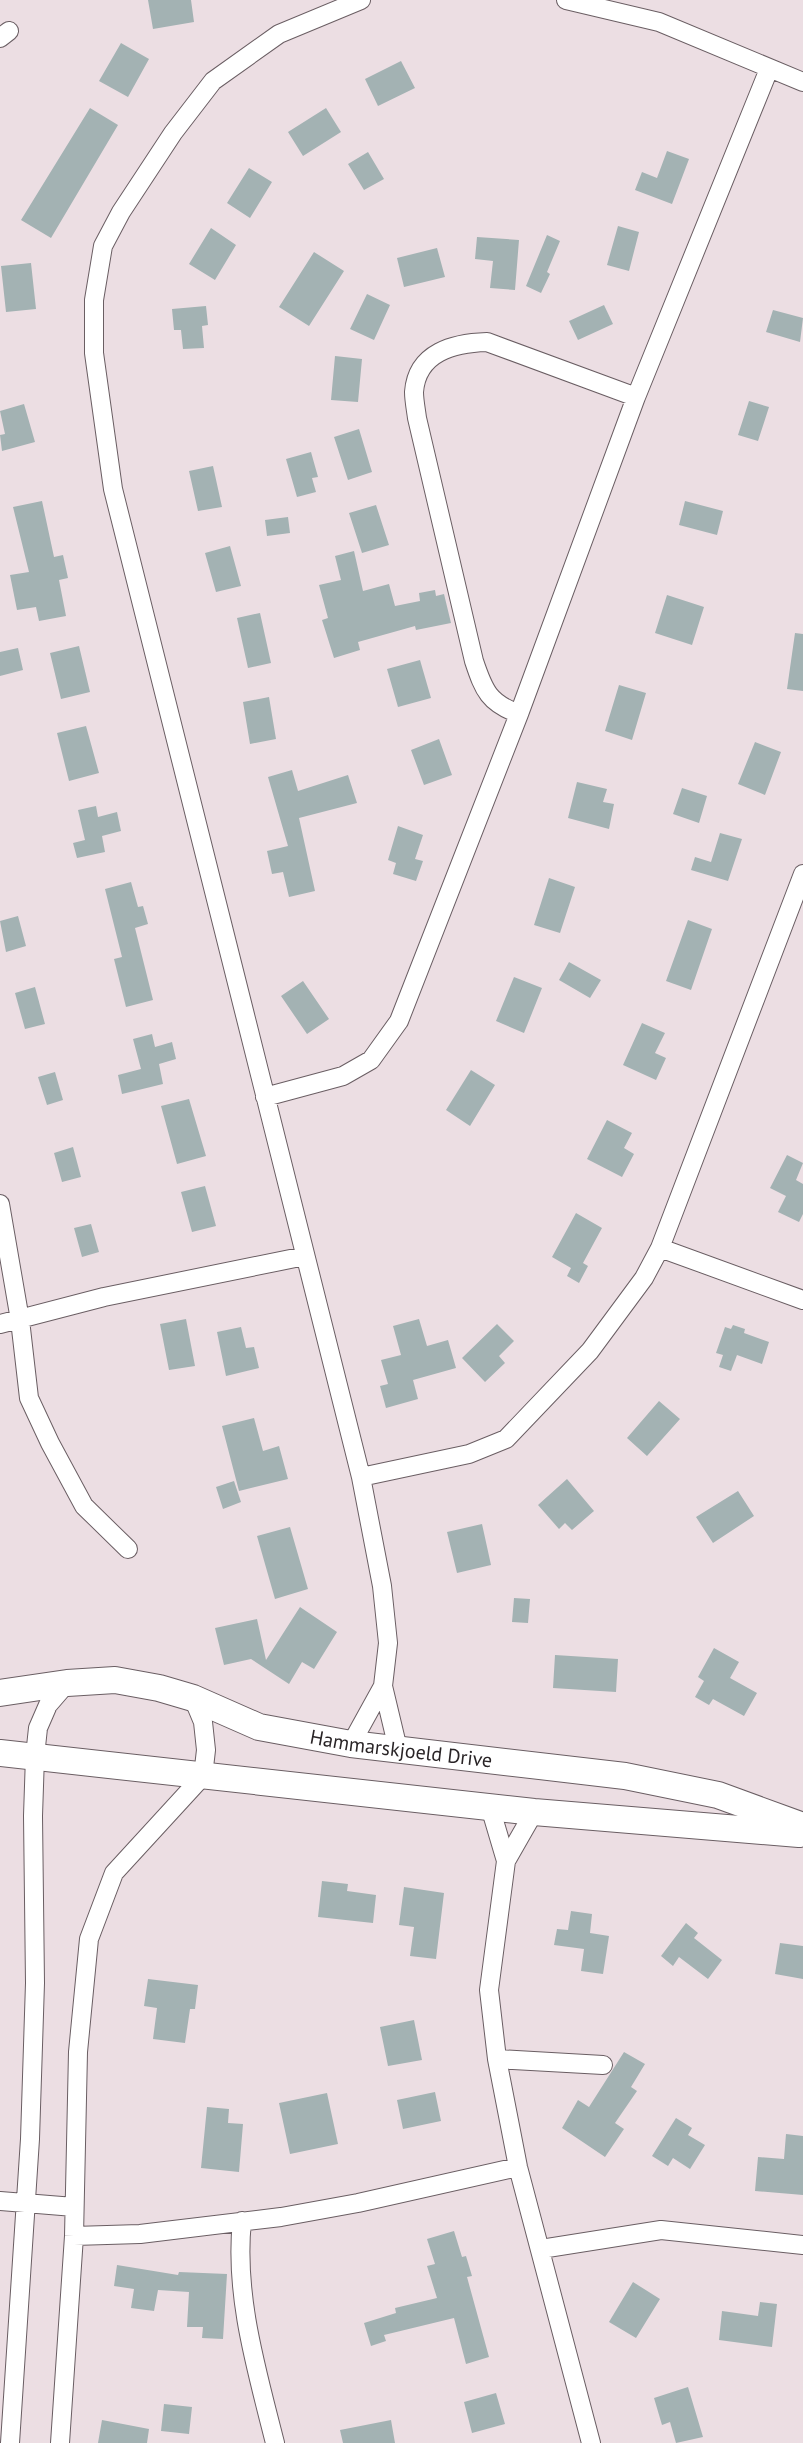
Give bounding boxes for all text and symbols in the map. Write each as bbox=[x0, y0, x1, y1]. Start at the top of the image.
street label: Hammarskjoeld Drive bbox=[308, 1724, 494, 1773]

